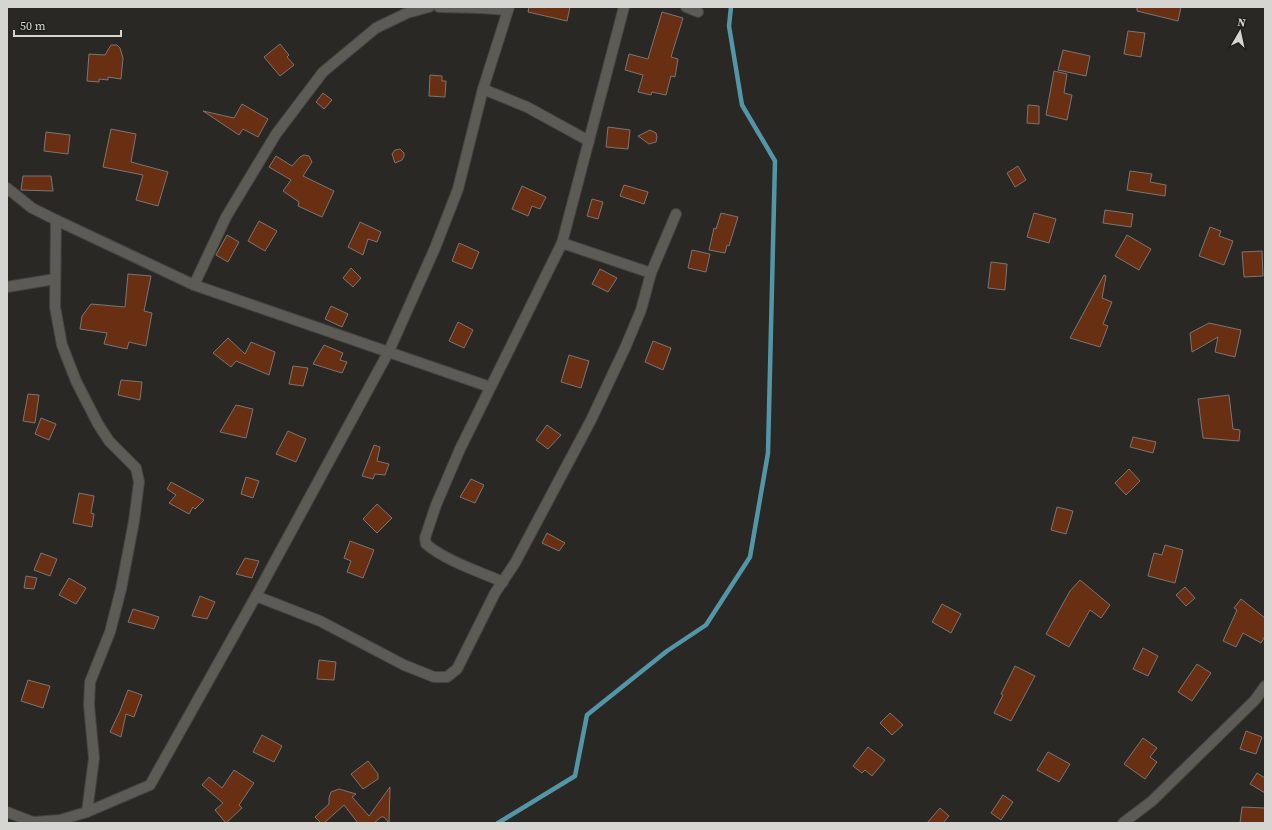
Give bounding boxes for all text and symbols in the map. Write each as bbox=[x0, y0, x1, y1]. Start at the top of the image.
scale bar bbox=[14, 12, 121, 38]
north arrow bbox=[1220, 12, 1260, 52]
text: N bbox=[1236, 15, 1247, 31]
text: 50 m bbox=[20, 18, 46, 34]

